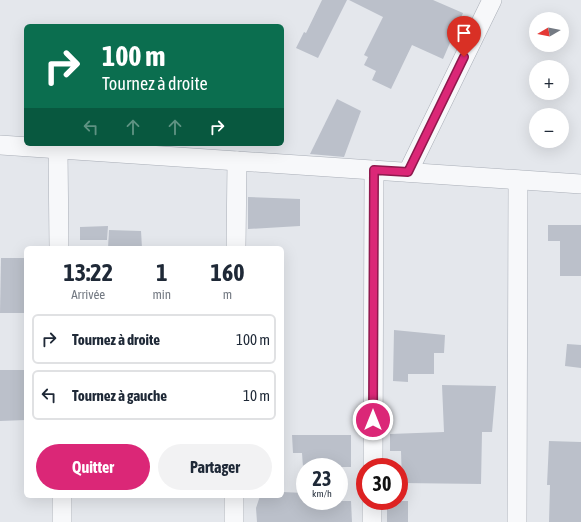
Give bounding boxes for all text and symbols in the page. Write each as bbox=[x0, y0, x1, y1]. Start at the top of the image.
north arrow bbox=[529, 12, 569, 52]
map controls bbox=[529, 12, 569, 148]
pin bbox=[447, 16, 481, 57]
icon: arrive bbox=[453, 22, 475, 44]
icon: right bbox=[36, 40, 88, 92]
text: 100 m bbox=[102, 40, 165, 72]
button: + bbox=[529, 60, 569, 100]
text: Tournez à droite bbox=[102, 73, 208, 94]
button: − bbox=[529, 108, 569, 148]
icon: left bbox=[80, 116, 102, 138]
icon: ahead bbox=[122, 116, 144, 138]
icon: ahead bbox=[164, 116, 186, 138]
icon: right bbox=[206, 116, 228, 138]
text: 13:22 bbox=[64, 259, 113, 286]
text: 1 bbox=[156, 259, 167, 286]
text: 160 bbox=[211, 259, 244, 286]
text: Arrivée bbox=[71, 287, 105, 302]
text: min bbox=[152, 287, 171, 302]
text: m bbox=[223, 287, 232, 302]
icon: right bbox=[38, 328, 60, 350]
text: Tournez à droite bbox=[72, 331, 160, 348]
text: 100 m bbox=[236, 331, 270, 348]
icon: left bbox=[38, 384, 60, 406]
text: Tournez à gauche bbox=[72, 387, 167, 404]
text: 10 m bbox=[243, 387, 270, 404]
position arrow bbox=[352, 399, 394, 441]
button: Quitter bbox=[36, 444, 150, 490]
button: Partager bbox=[158, 444, 272, 490]
speed limit sign: 30 bbox=[356, 458, 408, 510]
text: 23 bbox=[313, 467, 331, 490]
text: km/h bbox=[312, 488, 332, 499]

